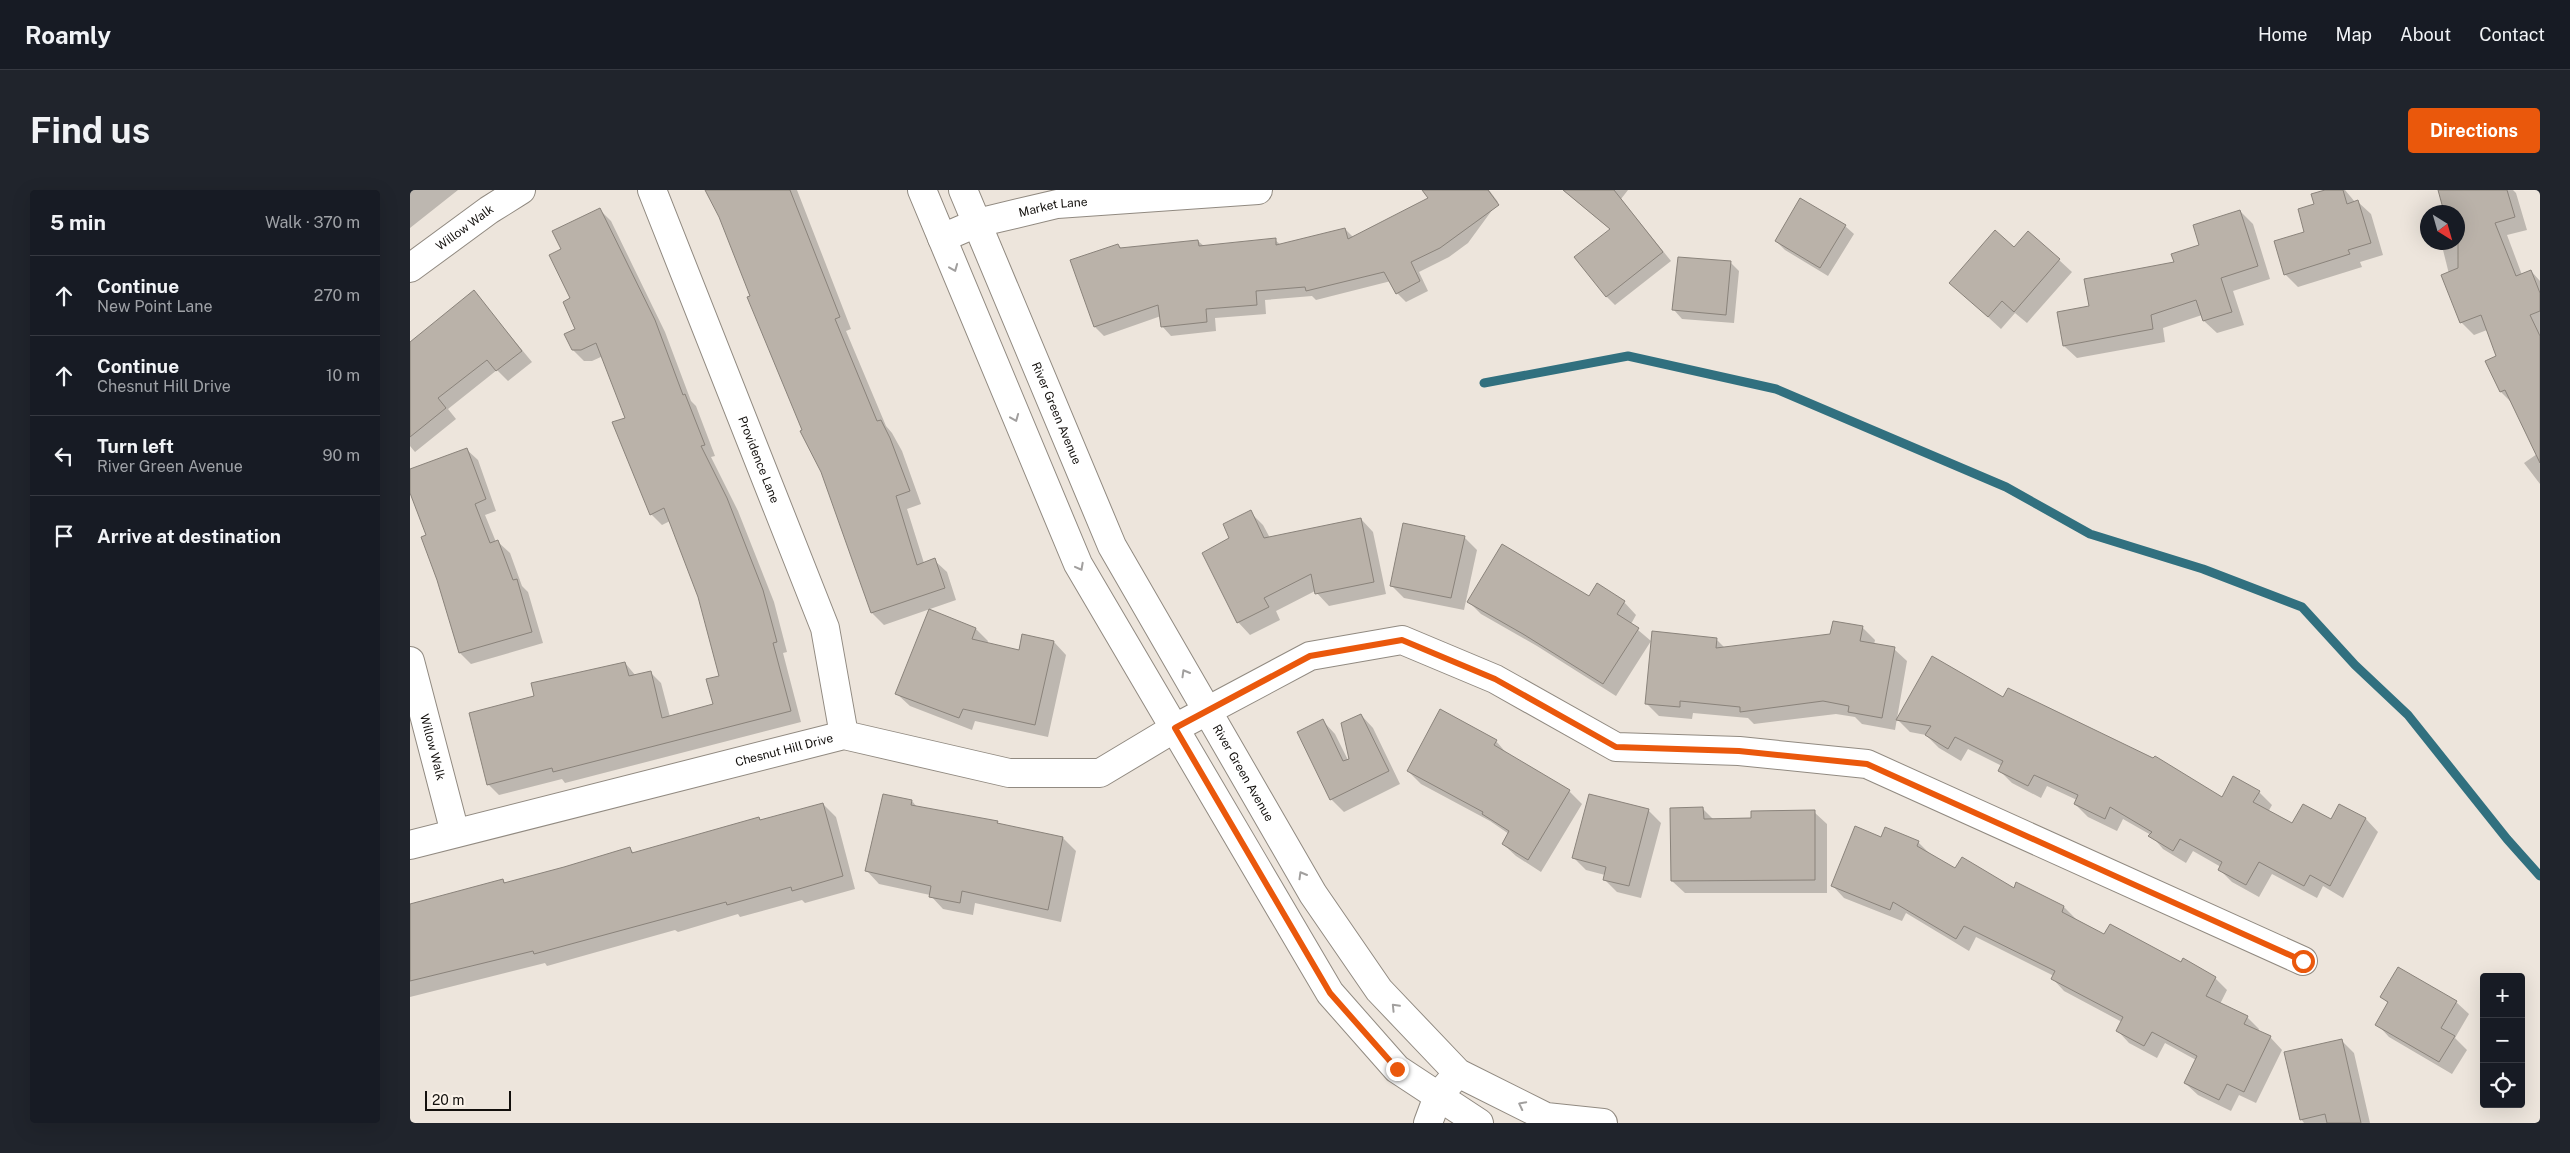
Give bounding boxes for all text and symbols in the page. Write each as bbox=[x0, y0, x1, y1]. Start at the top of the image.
text: Roamly bbox=[25, 21, 111, 49]
text: Home bbox=[2258, 24, 2308, 45]
text: Map bbox=[2336, 24, 2372, 45]
text: About bbox=[2400, 24, 2451, 45]
text: Contact bbox=[2479, 24, 2545, 45]
button: Directions bbox=[2408, 108, 2540, 153]
text: Find us bbox=[30, 110, 150, 151]
street label: Market Lane bbox=[1017, 195, 1088, 220]
street label: Willow Walk bbox=[433, 202, 496, 253]
north arrow bbox=[2420, 205, 2465, 250]
text: 5 min bbox=[50, 210, 106, 235]
text: Walk · 370 m bbox=[265, 213, 360, 232]
one-way arrow bbox=[948, 263, 958, 271]
text: Continue bbox=[97, 275, 179, 297]
icon: ahead bbox=[50, 282, 78, 310]
text: 270 m bbox=[314, 286, 360, 305]
text: New Point Lane bbox=[97, 297, 213, 316]
text: Continue bbox=[97, 355, 179, 377]
street label: River Green Avenue bbox=[1029, 360, 1084, 467]
icon: ahead bbox=[50, 362, 78, 390]
text: 10 m bbox=[326, 366, 360, 385]
text: Chesnut Hill Drive bbox=[97, 377, 231, 396]
one-way arrow bbox=[1009, 413, 1020, 422]
street label: Providence Lane bbox=[735, 414, 782, 505]
text: Turn left bbox=[97, 435, 174, 457]
icon: left bbox=[50, 442, 78, 470]
text: 90 m bbox=[323, 446, 360, 465]
text: River Green Avenue bbox=[97, 457, 243, 476]
icon: arrive bbox=[50, 522, 78, 550]
text: Arrive at destination bbox=[97, 525, 281, 547]
one-way arrow bbox=[1074, 562, 1084, 571]
one-way arrow bbox=[1182, 670, 1192, 679]
street label: Willow Walk bbox=[417, 712, 448, 782]
street label: River Green Avenue bbox=[1210, 722, 1277, 824]
street label: Chesnut Hill Drive bbox=[734, 731, 835, 769]
one-way arrow bbox=[1298, 871, 1308, 880]
route start bbox=[2292, 950, 2315, 973]
map controls bbox=[2480, 973, 2525, 1108]
button: + bbox=[2480, 973, 2525, 1018]
one-way arrow bbox=[1392, 1004, 1401, 1013]
button: − bbox=[2480, 1018, 2525, 1063]
route end bbox=[1386, 1058, 1409, 1081]
button: locate bbox=[2480, 1063, 2525, 1108]
scale bar bbox=[425, 1088, 511, 1111]
text: 20 m bbox=[432, 1092, 464, 1108]
one-way arrow bbox=[1518, 1101, 1527, 1111]

